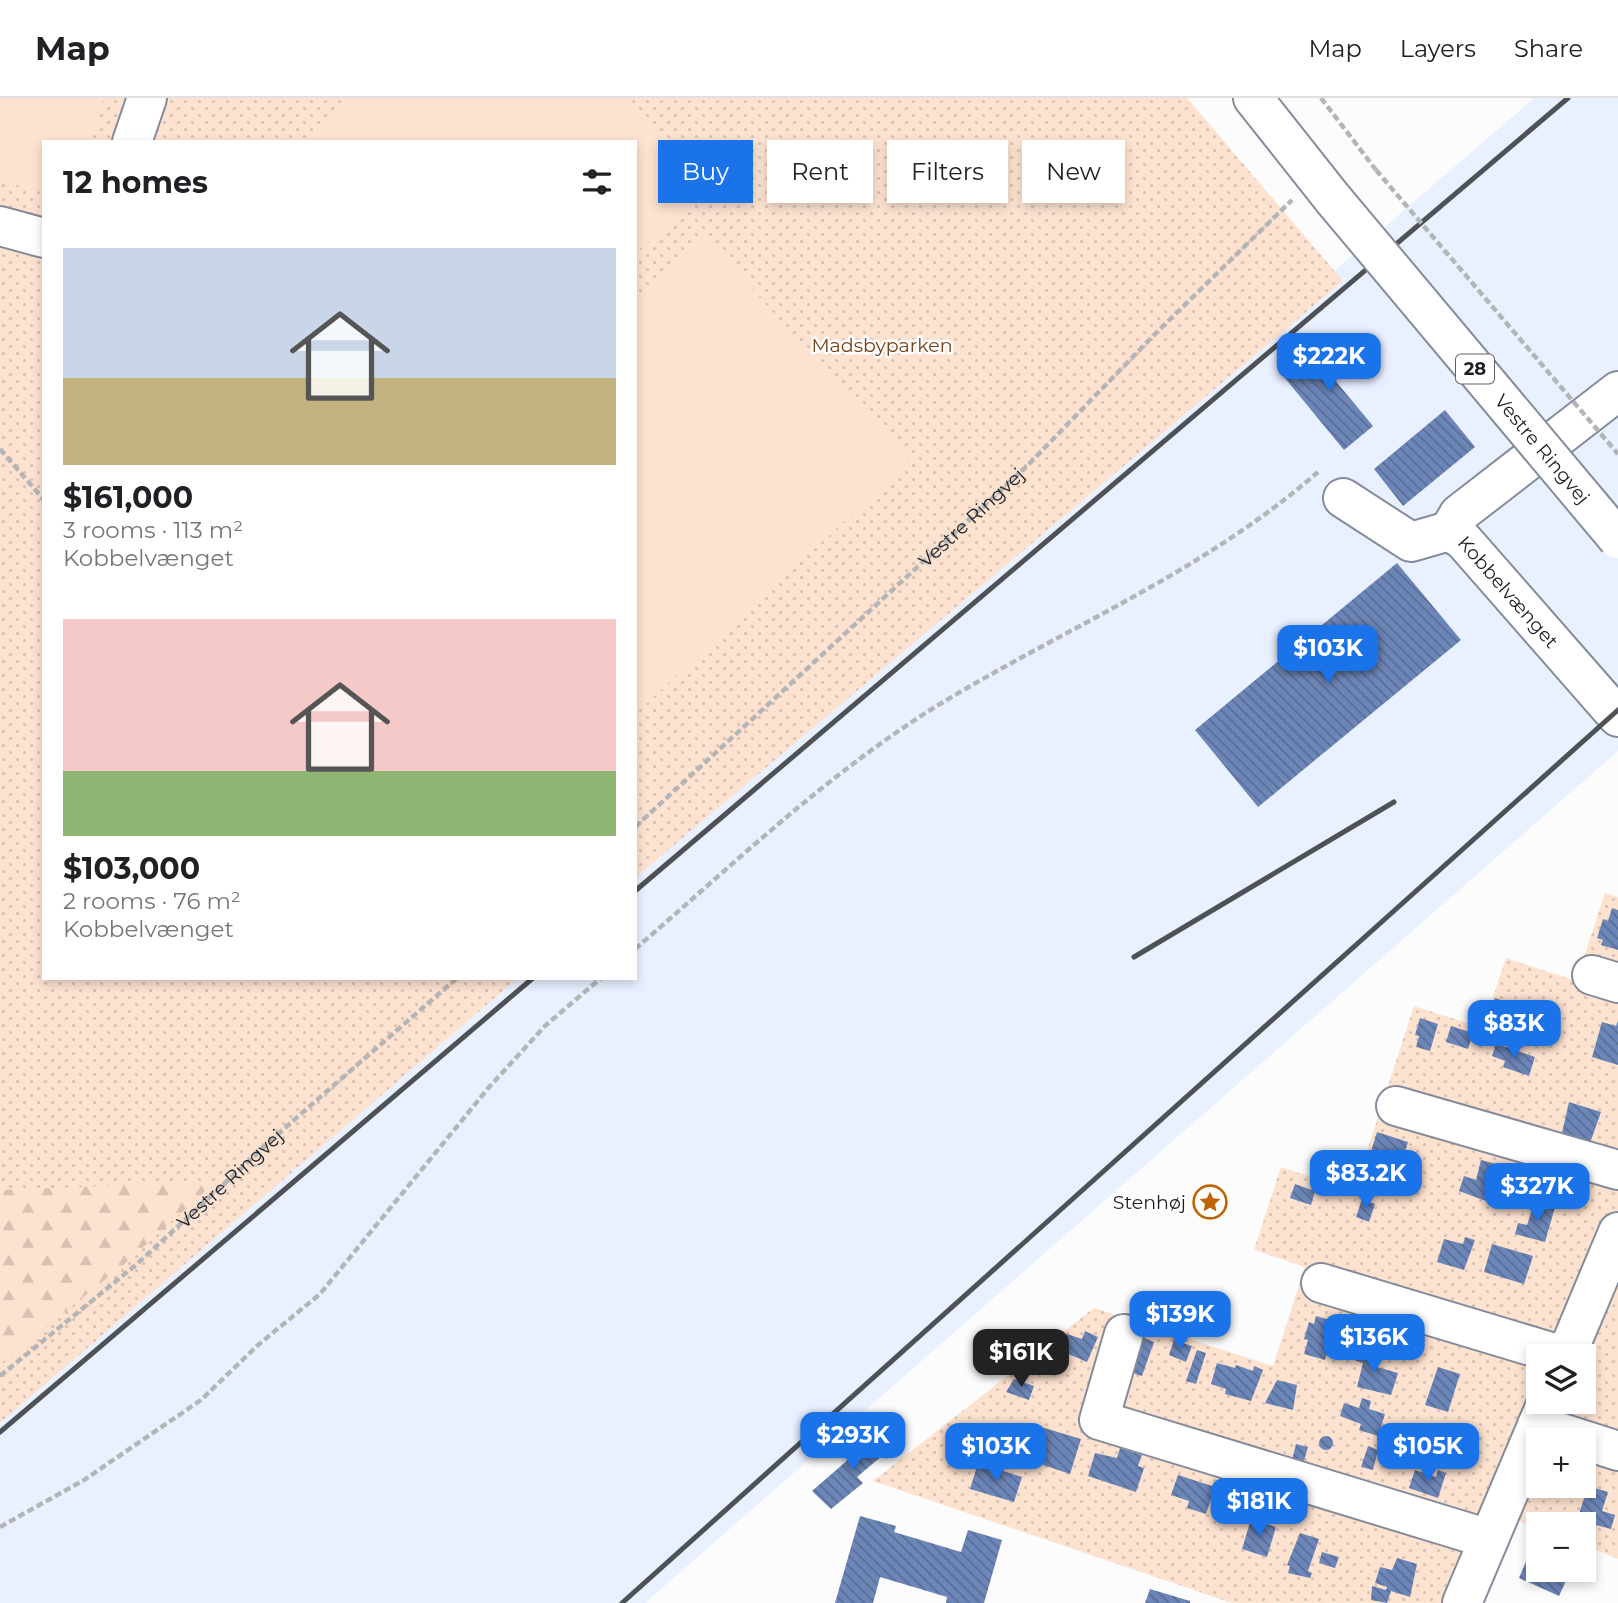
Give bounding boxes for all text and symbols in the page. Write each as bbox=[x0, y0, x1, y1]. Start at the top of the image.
text: Map bbox=[35, 28, 110, 68]
text: Map bbox=[1308, 34, 1362, 63]
text: Layers bbox=[1400, 34, 1476, 63]
text: Share bbox=[1514, 34, 1583, 63]
chip: Buy bbox=[658, 140, 753, 203]
chip: Rent bbox=[767, 140, 873, 203]
chip: Filters bbox=[887, 140, 1008, 203]
chip: New bbox=[1022, 140, 1125, 203]
icon: filters bbox=[578, 163, 616, 201]
text: 12 homes bbox=[63, 164, 208, 201]
icon: home bbox=[277, 293, 403, 419]
park label: Madsbyparken bbox=[811, 334, 953, 357]
pin: $222K bbox=[1280, 334, 1378, 393]
text: $222K bbox=[1293, 342, 1365, 370]
road number: 28 bbox=[1456, 354, 1494, 384]
street label: Vestre Ringvej bbox=[1490, 389, 1595, 508]
street label: Vestre Ringvej bbox=[913, 463, 1029, 572]
text: $161,000 bbox=[63, 479, 193, 516]
text: 3 rooms · 113 m² bbox=[63, 516, 243, 544]
street label: Kobbelvænget bbox=[1453, 531, 1564, 653]
text: Kobbelvænget bbox=[63, 544, 234, 572]
pin: $103K bbox=[1279, 626, 1377, 685]
text: $103K bbox=[1293, 634, 1363, 662]
icon: home bbox=[277, 664, 403, 790]
text: $103,000 bbox=[63, 850, 200, 887]
text: 2 rooms · 76 m² bbox=[63, 887, 241, 915]
text: Kobbelvænget bbox=[63, 915, 234, 943]
pin: $83K bbox=[1473, 1000, 1555, 1060]
text: $83K bbox=[1484, 1009, 1544, 1037]
street label: Vestre Ringvej bbox=[172, 1124, 288, 1233]
pin: $83.2K bbox=[1309, 1150, 1423, 1210]
text: $83.2K bbox=[1326, 1159, 1406, 1187]
pin: $327K bbox=[1488, 1164, 1586, 1223]
text: $327K bbox=[1501, 1172, 1573, 1200]
place icon: Stenhøj bbox=[1191, 1183, 1229, 1221]
place label: Stenhøj bbox=[1113, 1191, 1186, 1214]
pin: $139K bbox=[1131, 1292, 1229, 1351]
text: $139K bbox=[1146, 1300, 1214, 1328]
pin: $136K bbox=[1325, 1314, 1423, 1374]
text: $136K bbox=[1340, 1323, 1408, 1351]
pin: $161K bbox=[972, 1330, 1070, 1389]
text: $161K bbox=[989, 1338, 1053, 1366]
map controls bbox=[1526, 1344, 1596, 1582]
button: layers bbox=[1526, 1344, 1596, 1414]
pin: $293K bbox=[804, 1412, 902, 1472]
text: $293K bbox=[816, 1421, 890, 1449]
pin: $103K bbox=[947, 1424, 1045, 1483]
pin: $105K bbox=[1379, 1424, 1477, 1483]
button: + bbox=[1526, 1428, 1596, 1498]
text: $103K bbox=[961, 1432, 1031, 1460]
text: $105K bbox=[1393, 1432, 1463, 1460]
pin: $181K bbox=[1210, 1478, 1308, 1538]
text: $181K bbox=[1227, 1487, 1291, 1515]
button: − bbox=[1526, 1512, 1596, 1582]

